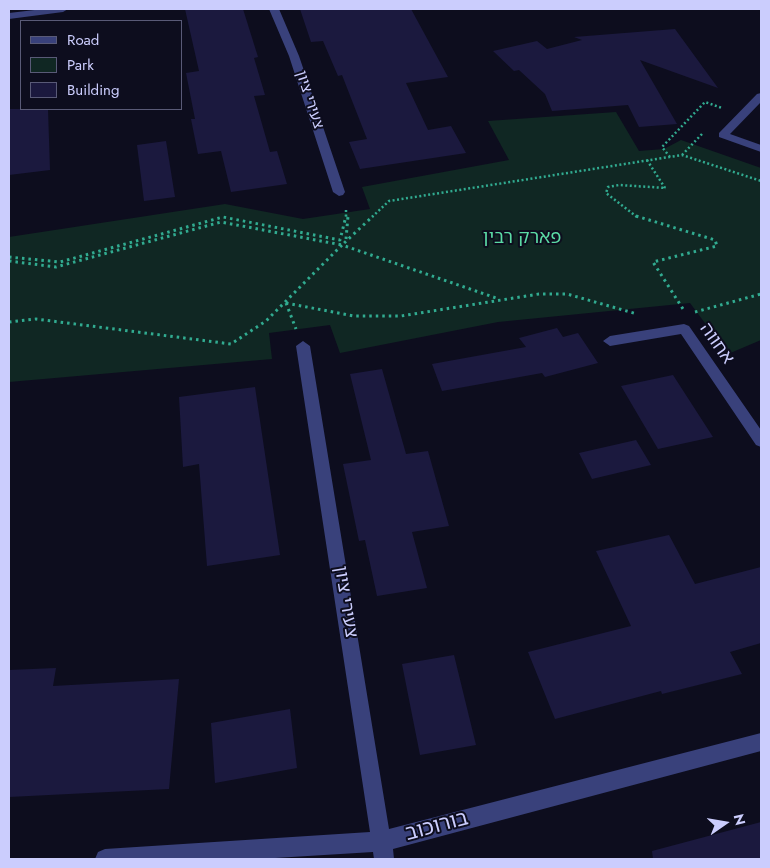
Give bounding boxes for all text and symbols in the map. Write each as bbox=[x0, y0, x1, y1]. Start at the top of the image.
legend bbox=[20, 20, 182, 110]
text: Road bbox=[67, 29, 99, 51]
text: Park bbox=[67, 54, 94, 76]
street label: צעירי ציון bbox=[291, 69, 327, 131]
text: Building bbox=[67, 79, 119, 101]
park label: פארק רבין bbox=[483, 228, 561, 250]
street label: אחווה bbox=[694, 319, 738, 369]
street label: צעירי ציון bbox=[329, 565, 361, 639]
north arrow bbox=[700, 798, 750, 848]
street label: בורוכוב bbox=[403, 806, 471, 848]
text: N bbox=[729, 812, 751, 827]

